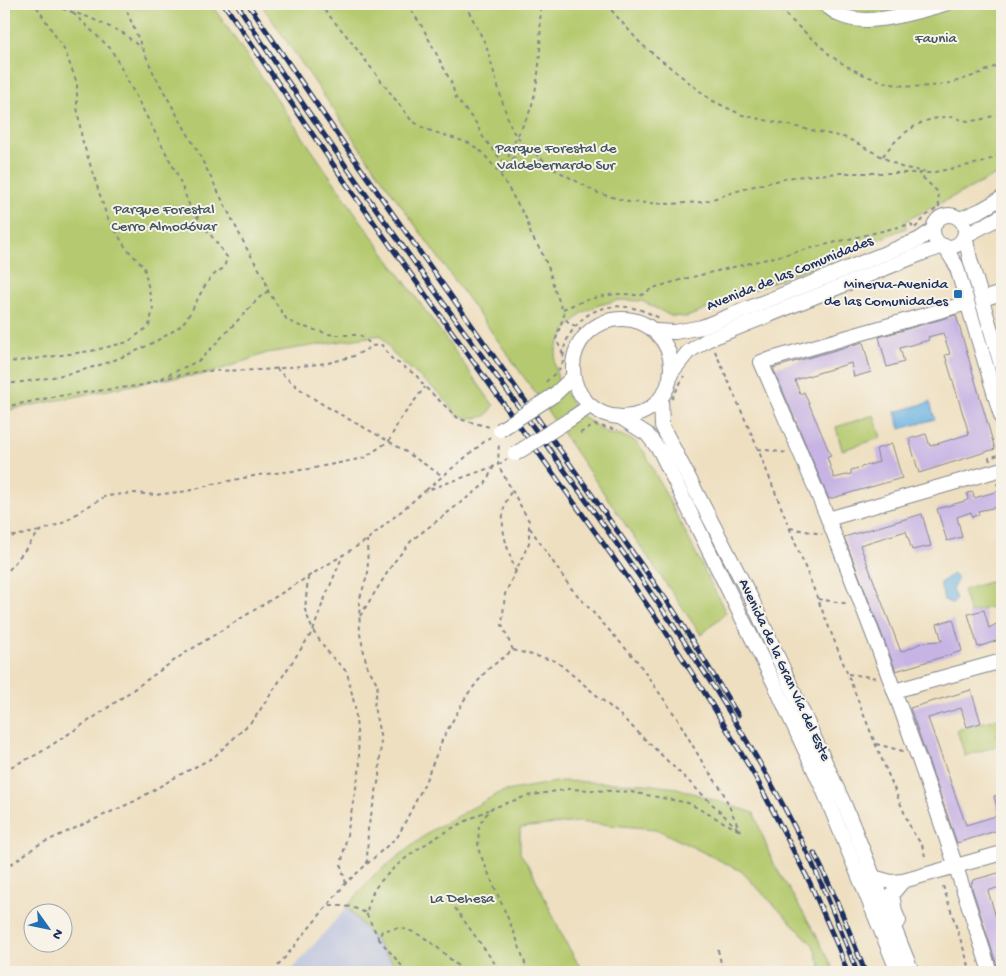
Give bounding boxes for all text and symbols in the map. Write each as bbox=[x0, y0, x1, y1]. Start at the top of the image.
park label: Faunia bbox=[914, 30, 958, 48]
park label: Parque Forestal de Valdebernardo Sur bbox=[494, 140, 617, 175]
park label: Parque Forestal Cerro Almodóvar bbox=[111, 201, 218, 236]
street label: Avenida de las Comunidades bbox=[704, 232, 876, 316]
place label: Minerva-Avenida de las Comunidades bbox=[824, 276, 949, 311]
marker: Minerva-Avenida de las Comunidades bbox=[952, 288, 964, 300]
street label: Avenida de la Gran Vía del Este bbox=[734, 576, 834, 764]
park label: La Dehesa bbox=[430, 890, 495, 908]
north arrow bbox=[22, 904, 72, 954]
text: N bbox=[47, 925, 66, 942]

